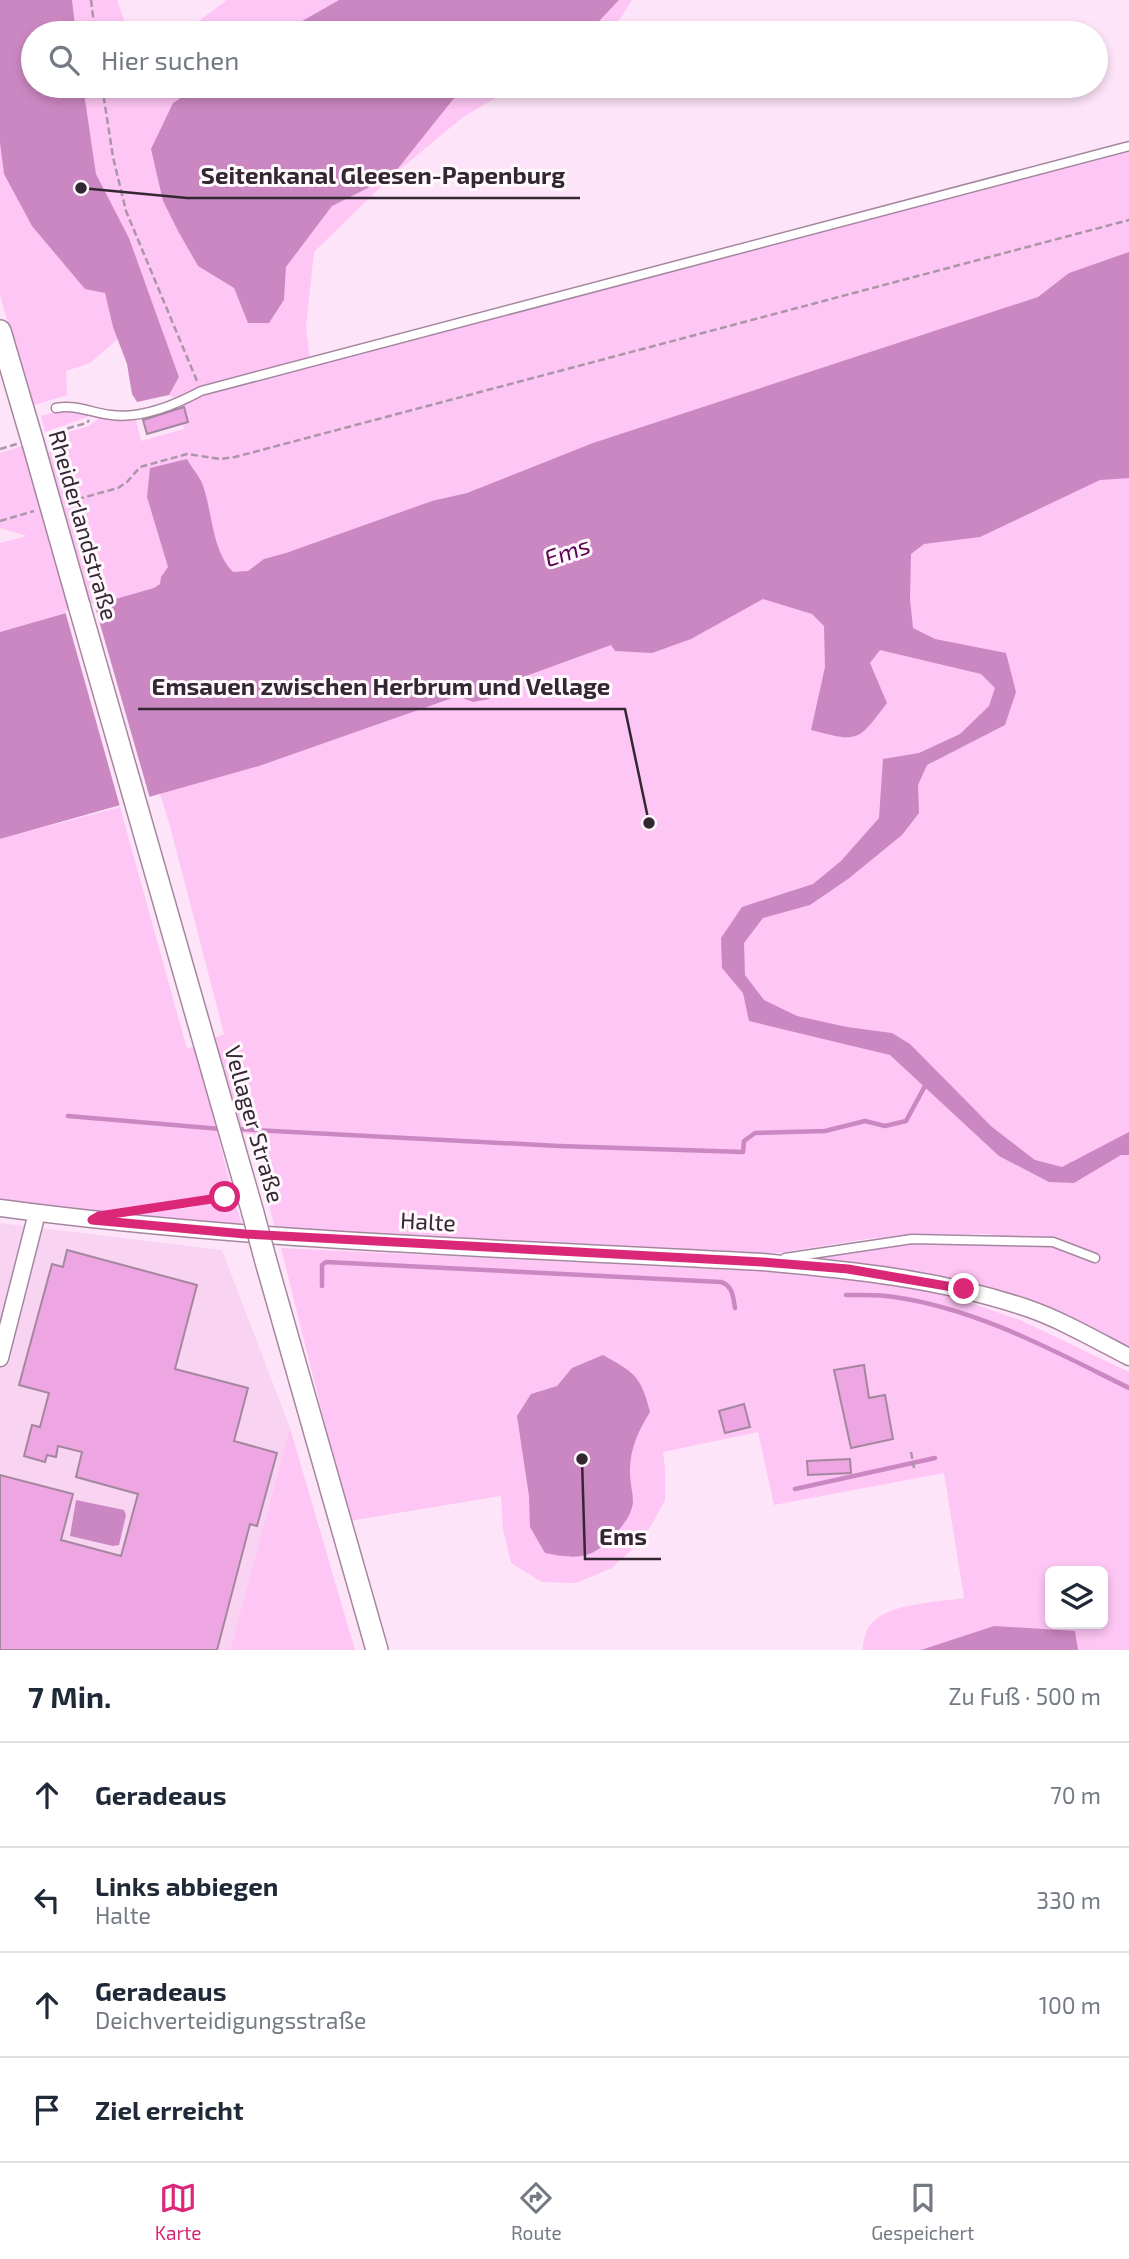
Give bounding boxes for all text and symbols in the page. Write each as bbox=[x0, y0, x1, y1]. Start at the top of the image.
search box bbox=[21, 21, 1108, 98]
icon: search bbox=[45, 41, 83, 79]
text: Hier suchen bbox=[101, 44, 239, 75]
callout: Seitenkanal Gleesen-Papenburg bbox=[187, 153, 580, 198]
text: Seitenkanal Gleesen-Papenburg bbox=[201, 160, 565, 189]
street label: Rheiderlandstraße bbox=[43, 427, 125, 623]
water label: Ems bbox=[540, 530, 594, 572]
callout: Emsauen zwischen Herbrum und Vellage bbox=[138, 664, 625, 709]
text: Emsauen zwischen Herbrum und Vellage bbox=[152, 671, 610, 700]
street label: Vellager Straße bbox=[219, 1042, 291, 1206]
route start bbox=[209, 1181, 240, 1212]
street label: Halte bbox=[399, 1206, 457, 1236]
route end bbox=[948, 1273, 979, 1304]
callout: Ems bbox=[585, 1514, 661, 1559]
text: Ems bbox=[599, 1521, 647, 1550]
map controls bbox=[1045, 1566, 1108, 1629]
button: layers bbox=[1045, 1566, 1108, 1629]
text: 7 Min. bbox=[28, 1678, 111, 1714]
text: Zu Fuß · 500 m bbox=[948, 1682, 1101, 1710]
icon: ahead bbox=[28, 1776, 66, 1814]
text: Geradeaus bbox=[95, 1779, 227, 1810]
text: 70 m bbox=[1050, 1781, 1101, 1809]
text: Links abbiegen bbox=[95, 1870, 279, 1901]
icon: left bbox=[28, 1881, 66, 1919]
text: 330 m bbox=[1036, 1886, 1101, 1914]
text: Halte bbox=[95, 1901, 151, 1929]
text: Geradeaus bbox=[95, 1975, 227, 2006]
icon: ahead bbox=[28, 1986, 66, 2024]
text: 100 m bbox=[1039, 1991, 1101, 2019]
text: Deichverteidigungsstraße bbox=[95, 2006, 366, 2034]
icon: arrive bbox=[28, 2091, 66, 2129]
text: Ziel erreicht bbox=[95, 2094, 244, 2125]
tab: Karte bbox=[155, 2179, 201, 2244]
tab: Route bbox=[511, 2179, 562, 2244]
tab: Gespeichert bbox=[871, 2179, 974, 2244]

